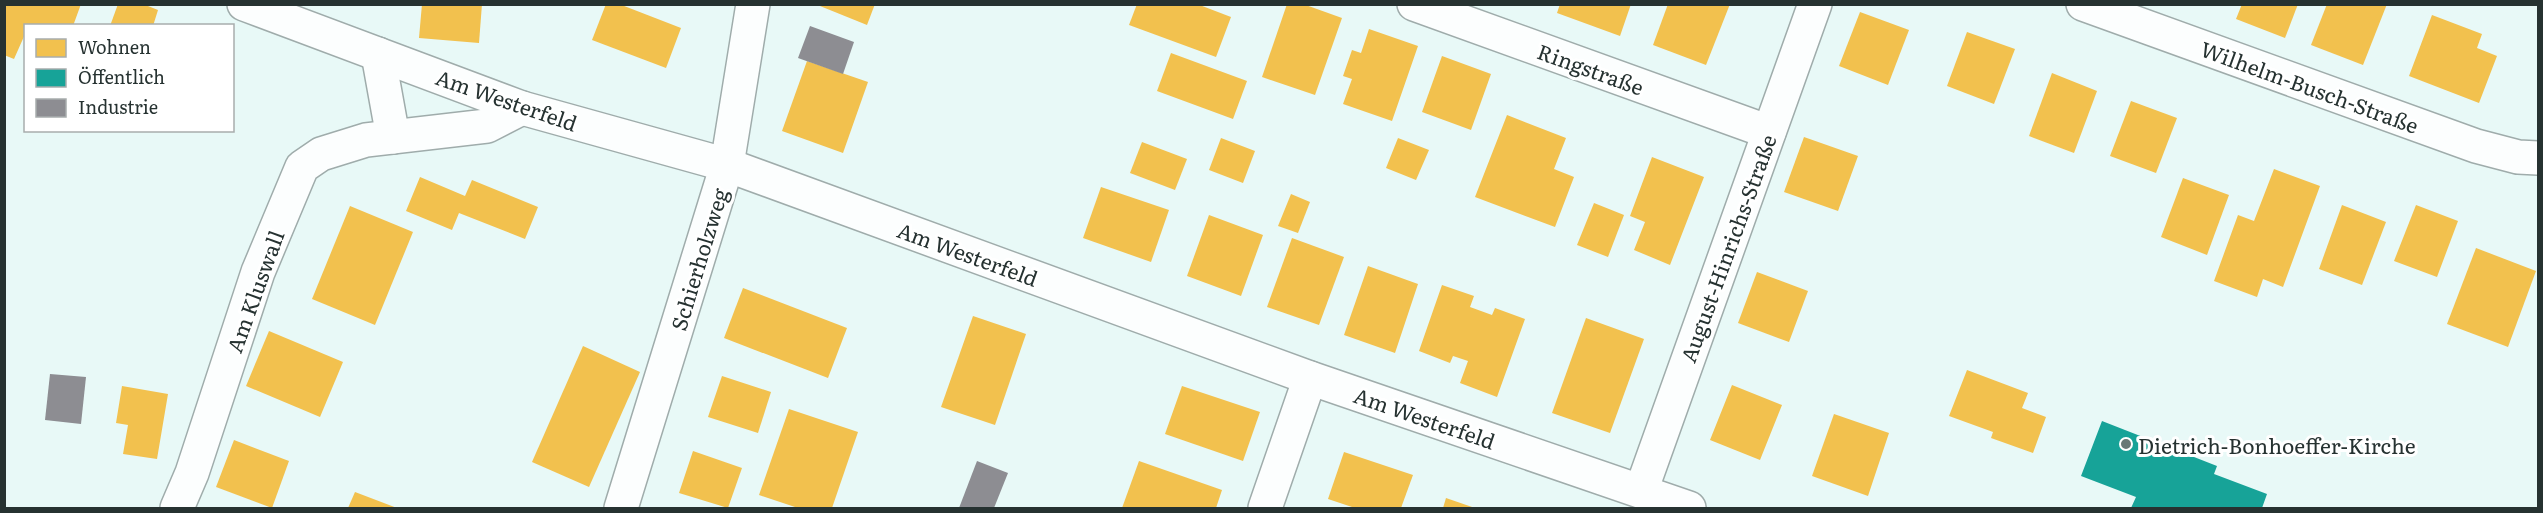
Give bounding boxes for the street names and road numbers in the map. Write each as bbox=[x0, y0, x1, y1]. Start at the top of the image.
street label: Wilhelm-Busch-Straße bbox=[2197, 32, 2423, 140]
street label: Ringstraße bbox=[1533, 34, 1649, 102]
street label: Am Westerfeld bbox=[432, 60, 582, 138]
street label: August-Hinrichs-Straße bbox=[1671, 130, 1783, 366]
street label: Schierholzweg bbox=[662, 184, 734, 334]
street label: Am Westerfeld bbox=[893, 213, 1043, 293]
street label: Am Kluswall bbox=[218, 225, 290, 357]
street label: Am Westerfeld bbox=[1350, 378, 1500, 456]

